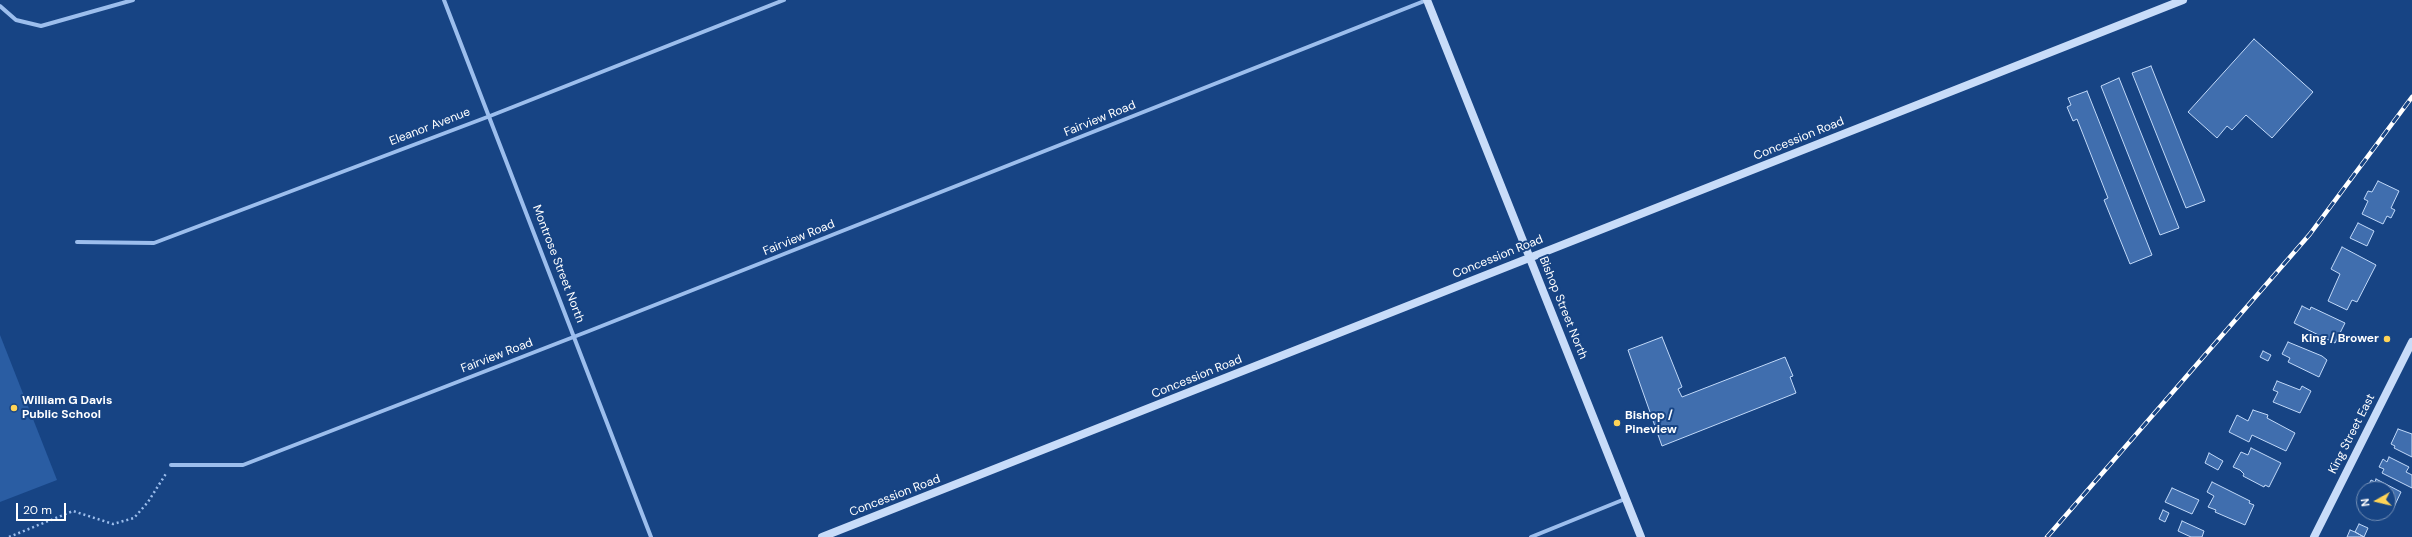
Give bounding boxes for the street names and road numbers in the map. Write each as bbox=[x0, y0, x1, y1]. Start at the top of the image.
street label: Fairview Road bbox=[1062, 98, 1138, 140]
street label: Eleanor Avenue bbox=[388, 105, 472, 149]
street label: Concession Road bbox=[1752, 114, 1846, 164]
street label: Montrose Street North bbox=[529, 203, 587, 325]
street label: Fairview Road bbox=[761, 217, 837, 259]
street label: Concession Road bbox=[1451, 232, 1545, 282]
street label: Bishop Street North bbox=[1536, 255, 1590, 361]
street label: Fairview Road bbox=[459, 336, 535, 376]
street label: Concession Road bbox=[1150, 352, 1244, 402]
street label: King Street East bbox=[2326, 392, 2378, 476]
street label: Concession Road bbox=[847, 472, 943, 520]

